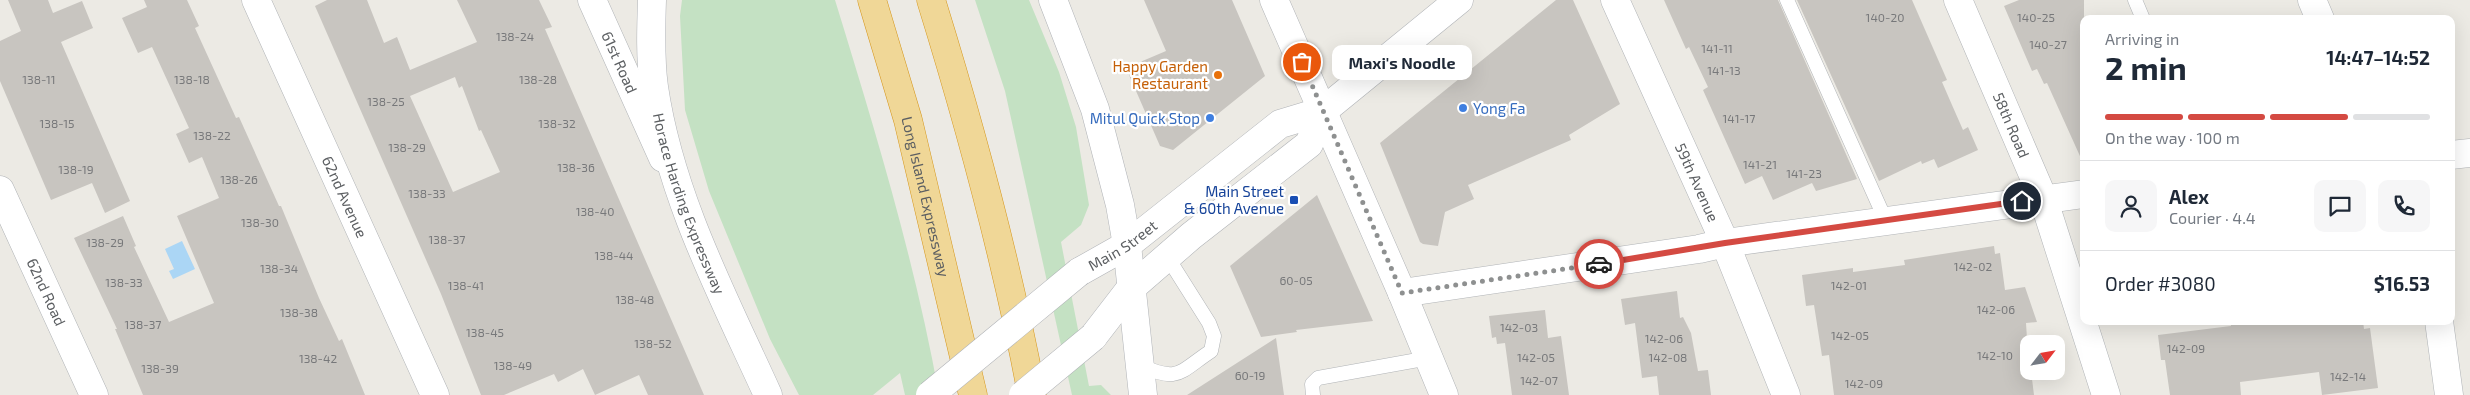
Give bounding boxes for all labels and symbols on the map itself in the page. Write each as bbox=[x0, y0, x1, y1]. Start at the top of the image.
house number: 140-20 bbox=[1866, 10, 1904, 24]
house number: 140-25 bbox=[2017, 10, 2055, 24]
street label: 61st Road bbox=[598, 28, 642, 96]
house number: 138-24 bbox=[496, 29, 534, 43]
house number: 140-27 bbox=[2029, 37, 2067, 51]
pin bbox=[1281, 41, 1323, 83]
house number: 141-11 bbox=[1701, 41, 1733, 55]
callout: Maxi's Noodle bbox=[1332, 44, 1472, 80]
place label: Happy Garden Restaurant bbox=[1113, 57, 1208, 92]
house number: 141-13 bbox=[1707, 63, 1741, 77]
marker: Happy Garden Restaurant bbox=[1212, 69, 1224, 81]
house number: 138-11 bbox=[22, 72, 56, 86]
house number: 138-18 bbox=[174, 72, 210, 86]
house number: 138-28 bbox=[519, 72, 557, 86]
street label: 58th Road bbox=[1990, 89, 2034, 160]
house number: 138-25 bbox=[367, 94, 405, 108]
place label: Yong Fa bbox=[1473, 99, 1525, 117]
marker: Yong Fa bbox=[1457, 102, 1469, 114]
place label: Mitul Quick Stop bbox=[1090, 109, 1200, 128]
street label: Horace Harding Expressway bbox=[650, 111, 729, 297]
house number: 141-17 bbox=[1723, 111, 1755, 125]
marker: Mitul Quick Stop bbox=[1204, 112, 1216, 124]
street label: Long Island Expressway bbox=[898, 115, 954, 279]
house number: 138-15 bbox=[40, 116, 74, 130]
house number: 138-32 bbox=[538, 116, 576, 130]
house number: 138-22 bbox=[193, 128, 231, 142]
house number: 138-29 bbox=[388, 140, 426, 154]
street label: 59th Avenue bbox=[1672, 140, 1723, 224]
street label: 62nd Avenue bbox=[319, 153, 371, 240]
house number: 141-21 bbox=[1743, 157, 1777, 171]
house number: 138-36 bbox=[557, 160, 595, 174]
house number: 138-19 bbox=[58, 162, 94, 176]
house number: 141-23 bbox=[1786, 166, 1822, 180]
house number: 138-26 bbox=[220, 172, 258, 186]
pin bbox=[2001, 180, 2043, 222]
place label: Main Street & 60th Avenue bbox=[1184, 182, 1284, 217]
house number: 138-33 bbox=[408, 186, 446, 200]
marker: Main Street & 60th Avenue bbox=[1288, 194, 1300, 206]
house number: 138-40 bbox=[576, 204, 614, 218]
house number: 138-30 bbox=[241, 215, 279, 229]
street label: Main Street bbox=[1085, 216, 1161, 274]
house number: 138-37 bbox=[429, 232, 465, 246]
house number: 138-29 bbox=[86, 235, 124, 249]
courier bbox=[1574, 239, 1624, 289]
house number: 138-44 bbox=[595, 248, 633, 262]
street label: 62nd Road bbox=[23, 255, 70, 328]
house number: 142-02 bbox=[1954, 259, 1992, 273]
house number: 138-34 bbox=[260, 261, 298, 275]
house number: 60-05 bbox=[1279, 273, 1313, 287]
house number: 138-33 bbox=[105, 275, 143, 289]
house number: 138-41 bbox=[448, 278, 484, 292]
house number: 142-01 bbox=[1831, 278, 1867, 292]
house number: 138-48 bbox=[616, 292, 654, 306]
house number: 142-06 bbox=[1977, 302, 2015, 316]
house number: 138-38 bbox=[280, 305, 318, 319]
house number: 138-37 bbox=[125, 317, 161, 331]
house number: 142-03 bbox=[1500, 320, 1538, 334]
house number: 138-45 bbox=[466, 325, 504, 339]
house number: 142-05 bbox=[1831, 328, 1869, 342]
house number: 142-06 bbox=[1645, 331, 1683, 345]
north arrow bbox=[2020, 335, 2065, 380]
house number: 138-52 bbox=[634, 336, 672, 350]
house number: 142-09 bbox=[2167, 341, 2205, 355]
house number: 142-10 bbox=[1977, 348, 2013, 362]
house number: 142-05 bbox=[1517, 350, 1555, 364]
house number: 142-08 bbox=[1649, 350, 1687, 364]
house number: 138-42 bbox=[299, 351, 337, 365]
house number: 138-49 bbox=[494, 358, 532, 372]
house number: 138-39 bbox=[141, 361, 179, 375]
house number: 60-19 bbox=[1235, 368, 1266, 382]
house number: 142-14 bbox=[2330, 369, 2366, 383]
house number: 142-07 bbox=[1520, 373, 1558, 387]
house number: 142-09 bbox=[1845, 376, 1883, 390]

